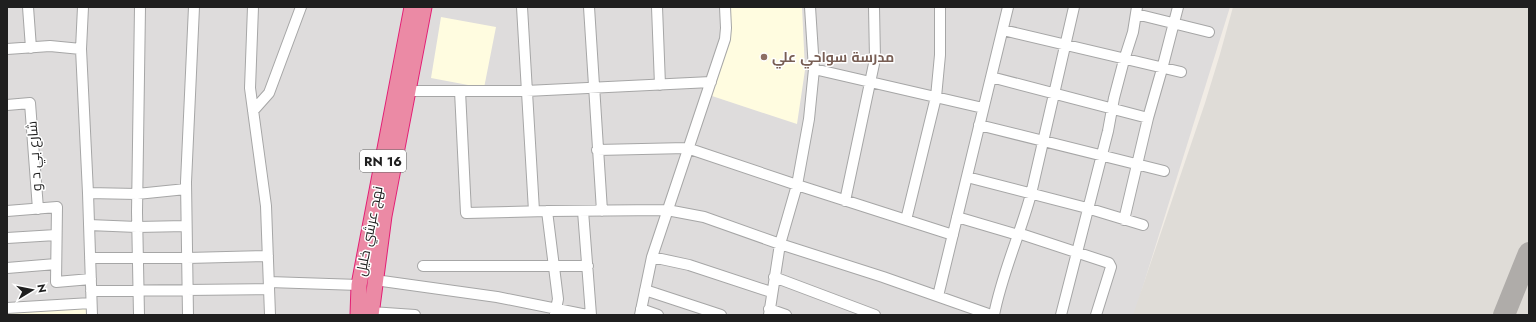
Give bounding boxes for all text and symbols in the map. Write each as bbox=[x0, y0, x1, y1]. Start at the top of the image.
place label: مدرسة سواحي علي bbox=[772, 47, 894, 69]
marker: مدرسة سواحي علي bbox=[759, 52, 769, 62]
street label: شارع بي د و bbox=[22, 120, 48, 192]
road number: RN 16 bbox=[360, 150, 406, 172]
street label: نهج عرشي خليل bbox=[350, 184, 389, 278]
north arrow bbox=[12, 270, 52, 310]
text: N bbox=[33, 283, 50, 294]

